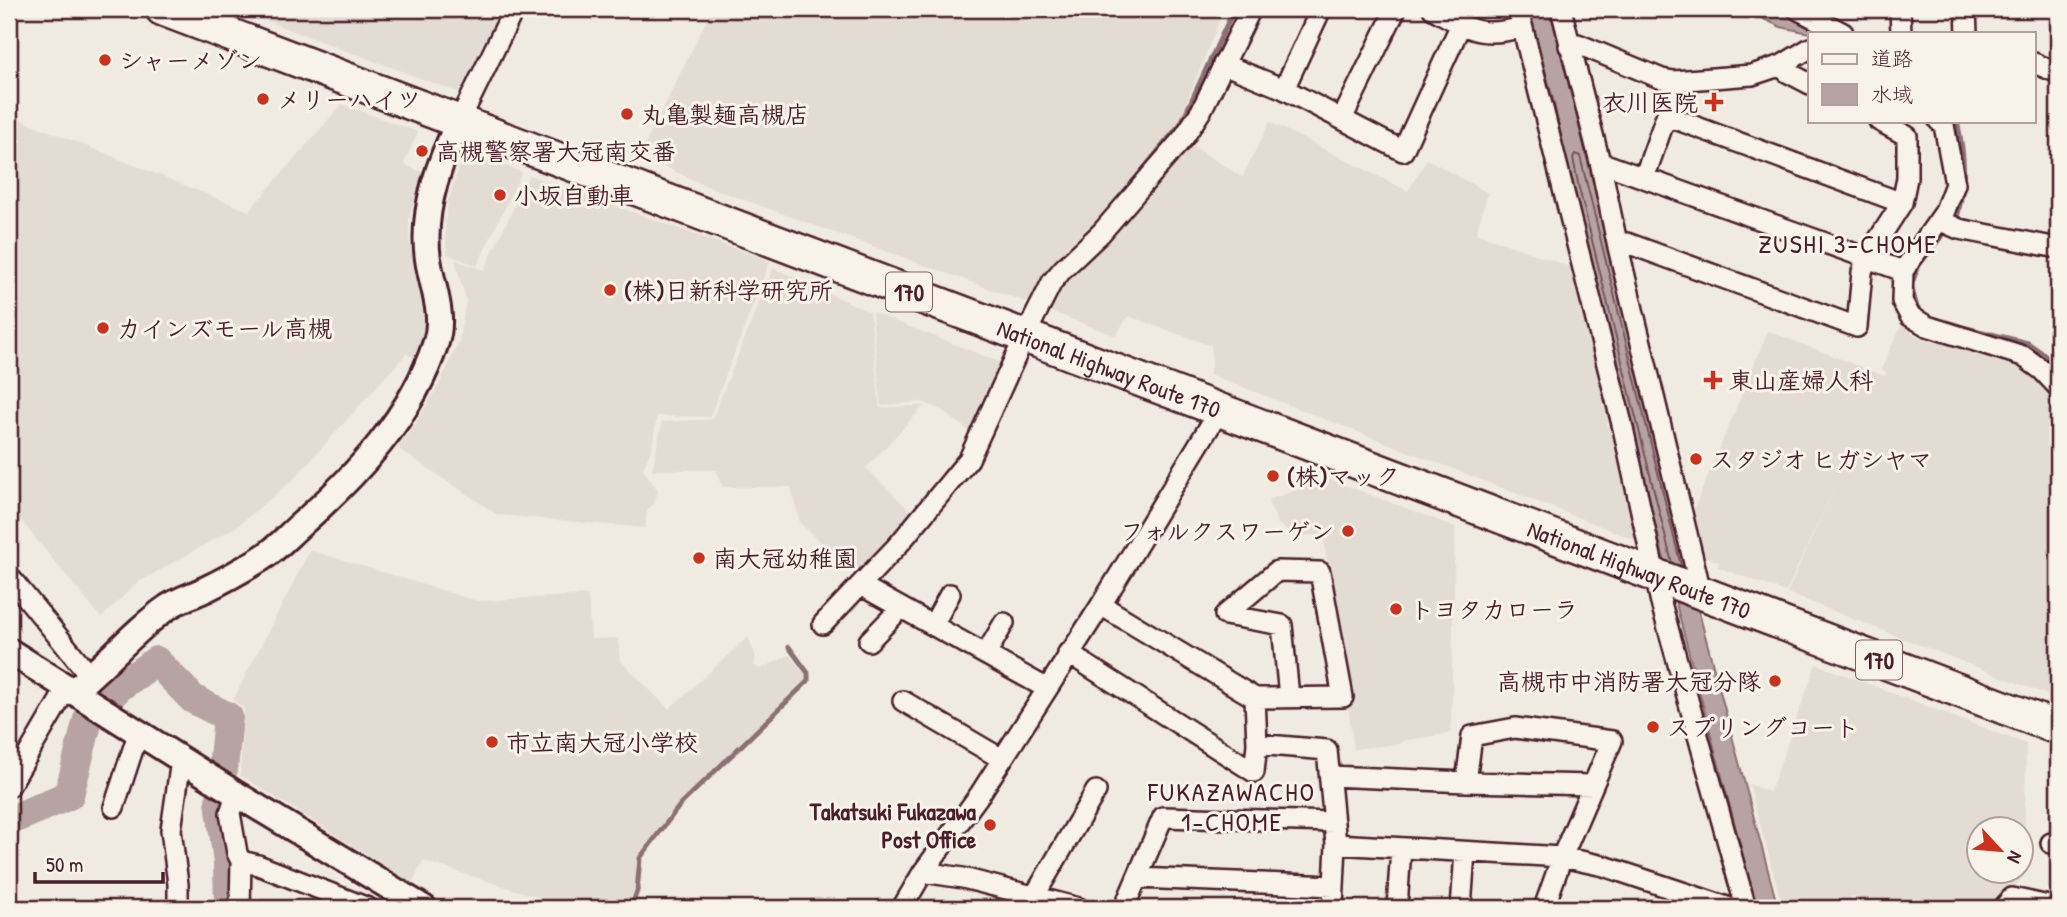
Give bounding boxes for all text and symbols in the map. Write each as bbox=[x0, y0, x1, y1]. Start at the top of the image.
legend bbox=[1808, 32, 2036, 122]
place label: シャーメゾン bbox=[119, 44, 262, 76]
text: 道路 bbox=[1871, 44, 1913, 73]
marker: シャーメゾン bbox=[97, 52, 113, 68]
text: 水域 bbox=[1871, 80, 1913, 109]
place label: メリーハイツ bbox=[277, 83, 421, 115]
place label: 衣川医院 bbox=[1602, 86, 1698, 118]
marker: メリーハイツ bbox=[255, 91, 271, 107]
marker: 衣川医院 bbox=[1704, 92, 1724, 112]
place label: 丸亀製麺高槻店 bbox=[641, 98, 809, 130]
marker: 丸亀製麺高槻店 bbox=[619, 106, 635, 122]
place label: 高槻警察署大冠南交番 bbox=[436, 135, 676, 167]
marker: 高槻警察署大冠南交番 bbox=[414, 143, 430, 159]
place label: 小坂自動車 bbox=[514, 179, 634, 211]
marker: 小坂自動車 bbox=[492, 187, 508, 203]
district label: ZUSHI 3-CHOME bbox=[1758, 226, 1938, 261]
road number: 170 bbox=[886, 272, 932, 312]
place label: (株)日新科学研究所 bbox=[624, 274, 833, 306]
marker: (株)日新科学研究所 bbox=[602, 282, 618, 298]
street label: National Highway Route 170 bbox=[993, 311, 1225, 425]
place label: カインズモール高槻 bbox=[117, 312, 332, 344]
marker: カインズモール高槻 bbox=[95, 320, 111, 336]
place label: 東山産婦人科 bbox=[1729, 364, 1873, 396]
marker: 東山産婦人科 bbox=[1703, 370, 1723, 390]
place label: スタジオ ヒガシヤマ bbox=[1710, 443, 1932, 475]
marker: スタジオ ヒガシヤマ bbox=[1688, 451, 1704, 467]
place label: (株)マック bbox=[1287, 460, 1400, 492]
marker: (株)マック bbox=[1265, 468, 1281, 484]
street label: National Highway Route 170 bbox=[1523, 512, 1756, 626]
place label: フォルクスワーゲン bbox=[1120, 515, 1334, 547]
marker: フォルクスワーゲン bbox=[1340, 523, 1356, 539]
place label: 南大冠幼稚園 bbox=[713, 542, 857, 574]
marker: 南大冠幼稚園 bbox=[691, 550, 707, 566]
place label: トヨタカローラ bbox=[1410, 593, 1578, 625]
marker: トヨタカローラ bbox=[1388, 601, 1404, 617]
road number: 170 bbox=[1856, 640, 1902, 680]
place label: 高槻市中消防署大冠分隊 bbox=[1497, 665, 1761, 697]
marker: 高槻市中消防署大冠分隊 bbox=[1767, 673, 1783, 689]
place label: スプリングコート bbox=[1667, 711, 1859, 743]
marker: スプリングコート bbox=[1645, 719, 1661, 735]
place label: 市立南大冠小学校 bbox=[506, 726, 698, 758]
marker: 市立南大冠小学校 bbox=[484, 734, 500, 750]
district label: FUKAZAWACHO 1-CHOME bbox=[1147, 774, 1316, 839]
place label: Takatsuki Fukazawa Post Office bbox=[809, 795, 977, 855]
north arrow bbox=[1966, 816, 2036, 886]
marker: Takatsuki Fukazawa Post Office bbox=[982, 817, 998, 833]
scale bar bbox=[35, 840, 163, 884]
text: N bbox=[2001, 847, 2029, 868]
text: 50 m bbox=[46, 850, 83, 879]

